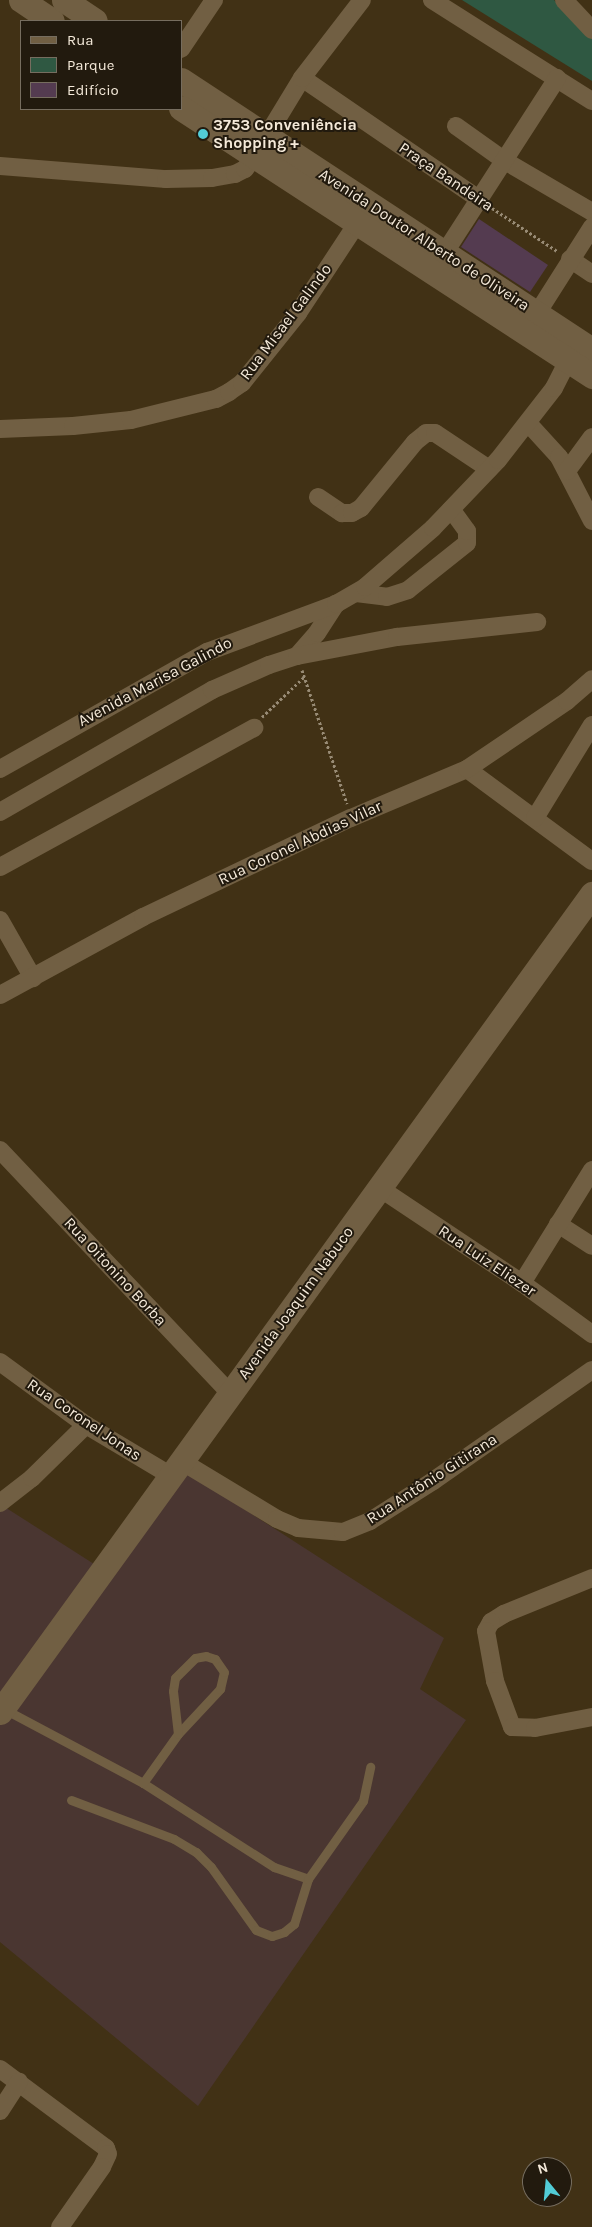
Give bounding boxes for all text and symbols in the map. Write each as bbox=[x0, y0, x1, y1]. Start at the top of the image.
legend bbox=[20, 20, 182, 110]
text: Rua bbox=[67, 31, 94, 49]
text: Parque bbox=[67, 56, 115, 74]
text: Edifício bbox=[67, 81, 119, 99]
place label: 3753 Conveniência Shopping + bbox=[213, 115, 357, 153]
marker: 3753 Conveniência Shopping + bbox=[197, 128, 209, 140]
street label: Praça Bandeira bbox=[395, 138, 497, 216]
street label: Avenida Doutor Alberto de Oliveira bbox=[315, 165, 533, 315]
street label: Rua Misael Galindo bbox=[236, 260, 336, 384]
street label: Avenida Marisa Galindo bbox=[75, 633, 235, 731]
street label: Rua Coronel Abdias Vilar bbox=[215, 797, 385, 889]
street label: Rua Oitonino Borba bbox=[60, 1214, 170, 1330]
street label: Rua Luiz Eliezer bbox=[435, 1221, 539, 1301]
street label: Avenida Joaquim Nabuco bbox=[234, 1223, 358, 1383]
street label: Rua Coronel Jonas bbox=[23, 1375, 145, 1465]
street label: Rua Antônio Gitirana bbox=[363, 1430, 501, 1528]
north arrow bbox=[522, 2157, 572, 2207]
text: N bbox=[535, 2159, 550, 2178]

